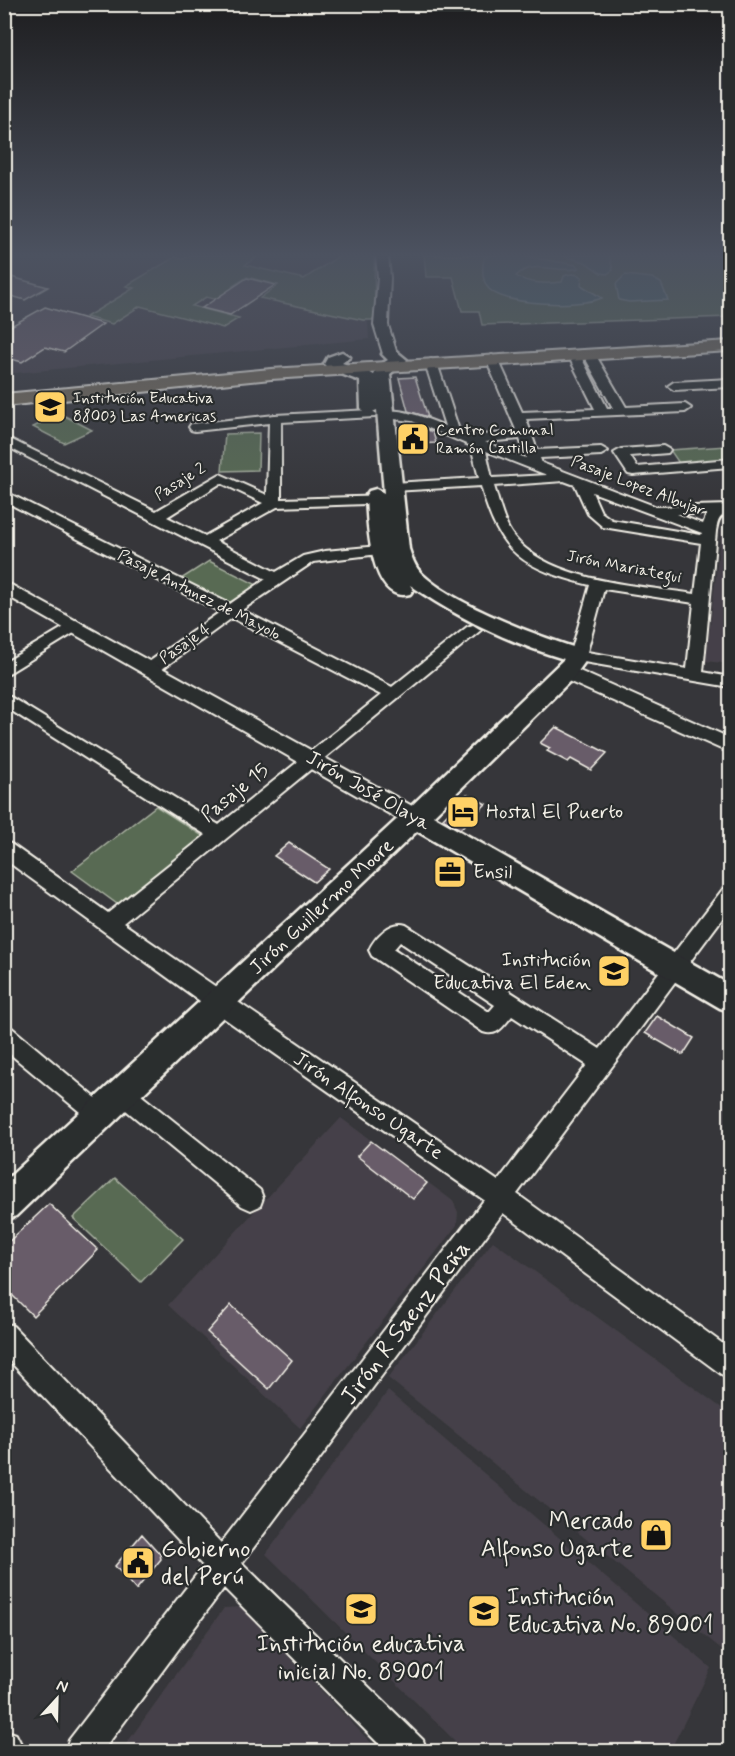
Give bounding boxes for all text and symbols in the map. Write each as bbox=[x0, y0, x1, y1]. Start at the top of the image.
place label: Institución Educativa 88003 Las Americas bbox=[73, 388, 216, 427]
school or university icon: Institución Educativa 88003 Las Americas bbox=[32, 389, 68, 425]
place label: Centro Comunal Ramón Castilla bbox=[436, 420, 554, 459]
public building icon: Centro Comunal Ramón Castilla bbox=[395, 421, 431, 457]
street label: Pasaje Lopez Albujar bbox=[568, 451, 708, 521]
street label: Pasaje 2 bbox=[151, 458, 210, 506]
street label: Pasaje Antunez de Mayolo bbox=[114, 545, 284, 645]
street label: Jirón Mariategui bbox=[565, 546, 684, 589]
street label: Pasaje 4 bbox=[155, 619, 215, 669]
street label: Jirón José Olaya bbox=[301, 745, 436, 838]
street label: Pasaje 15 bbox=[195, 757, 275, 829]
hotel icon: Hostal El Puerto bbox=[445, 794, 481, 830]
place label: Hostal El Puerto bbox=[486, 799, 623, 826]
street label: Jirón Guillermo Moore bbox=[244, 833, 400, 981]
office icon: Ensil bbox=[432, 854, 468, 890]
place label: Ensil bbox=[473, 859, 512, 886]
place label: Institución Educativa El Eden bbox=[433, 947, 591, 997]
school or university icon: Institución Educativa El Eden bbox=[596, 953, 632, 989]
street label: Jirón Alfonso Ugarte bbox=[287, 1046, 448, 1168]
street label: Jirón R Saenz Peña bbox=[334, 1235, 478, 1411]
place label: Mercado Alfonso Ugarte bbox=[481, 1506, 633, 1567]
shop icon: Mercado Alfonso Ugarte bbox=[638, 1517, 674, 1553]
place label: Gobierno del Perú bbox=[161, 1534, 251, 1593]
public building icon: Gobierno del Perú bbox=[120, 1545, 156, 1581]
place label: Institución Educativa No. 89001 bbox=[507, 1582, 713, 1641]
school or university icon: Institución educativa inicial No. 89001 bbox=[343, 1591, 379, 1627]
school or university icon: Institución Educativa No. 89001 bbox=[466, 1593, 502, 1629]
place label: Institución educativa inicial No. 89001 bbox=[257, 1629, 465, 1688]
north arrow bbox=[27, 1669, 87, 1729]
text: N bbox=[53, 1675, 71, 1698]

